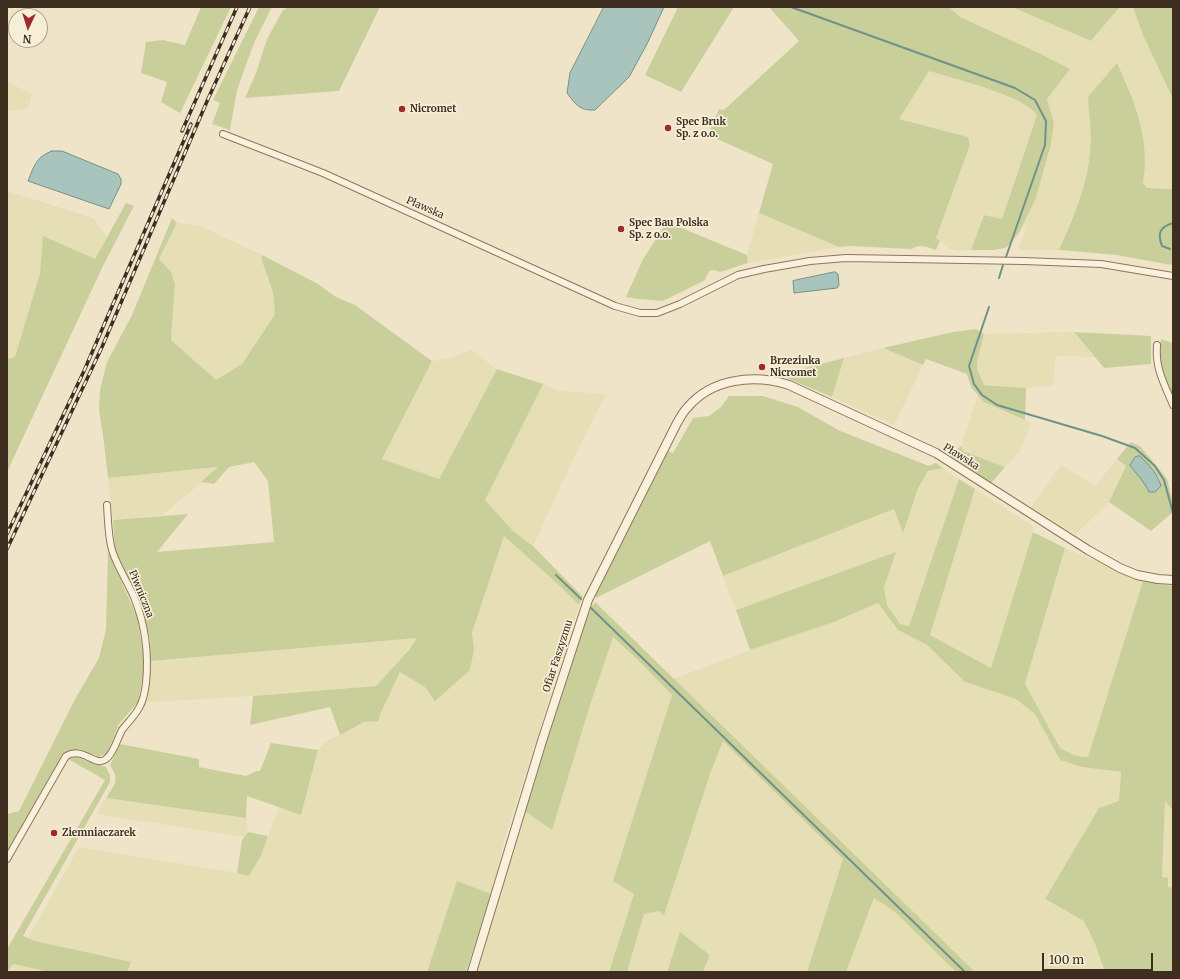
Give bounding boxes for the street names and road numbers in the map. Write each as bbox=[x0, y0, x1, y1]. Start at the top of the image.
street label: Pławska bbox=[404, 194, 446, 222]
street label: Pławska bbox=[941, 441, 981, 473]
street label: Piwniczna bbox=[126, 568, 156, 620]
street label: Ofiar Faszyzmu bbox=[541, 618, 575, 694]

